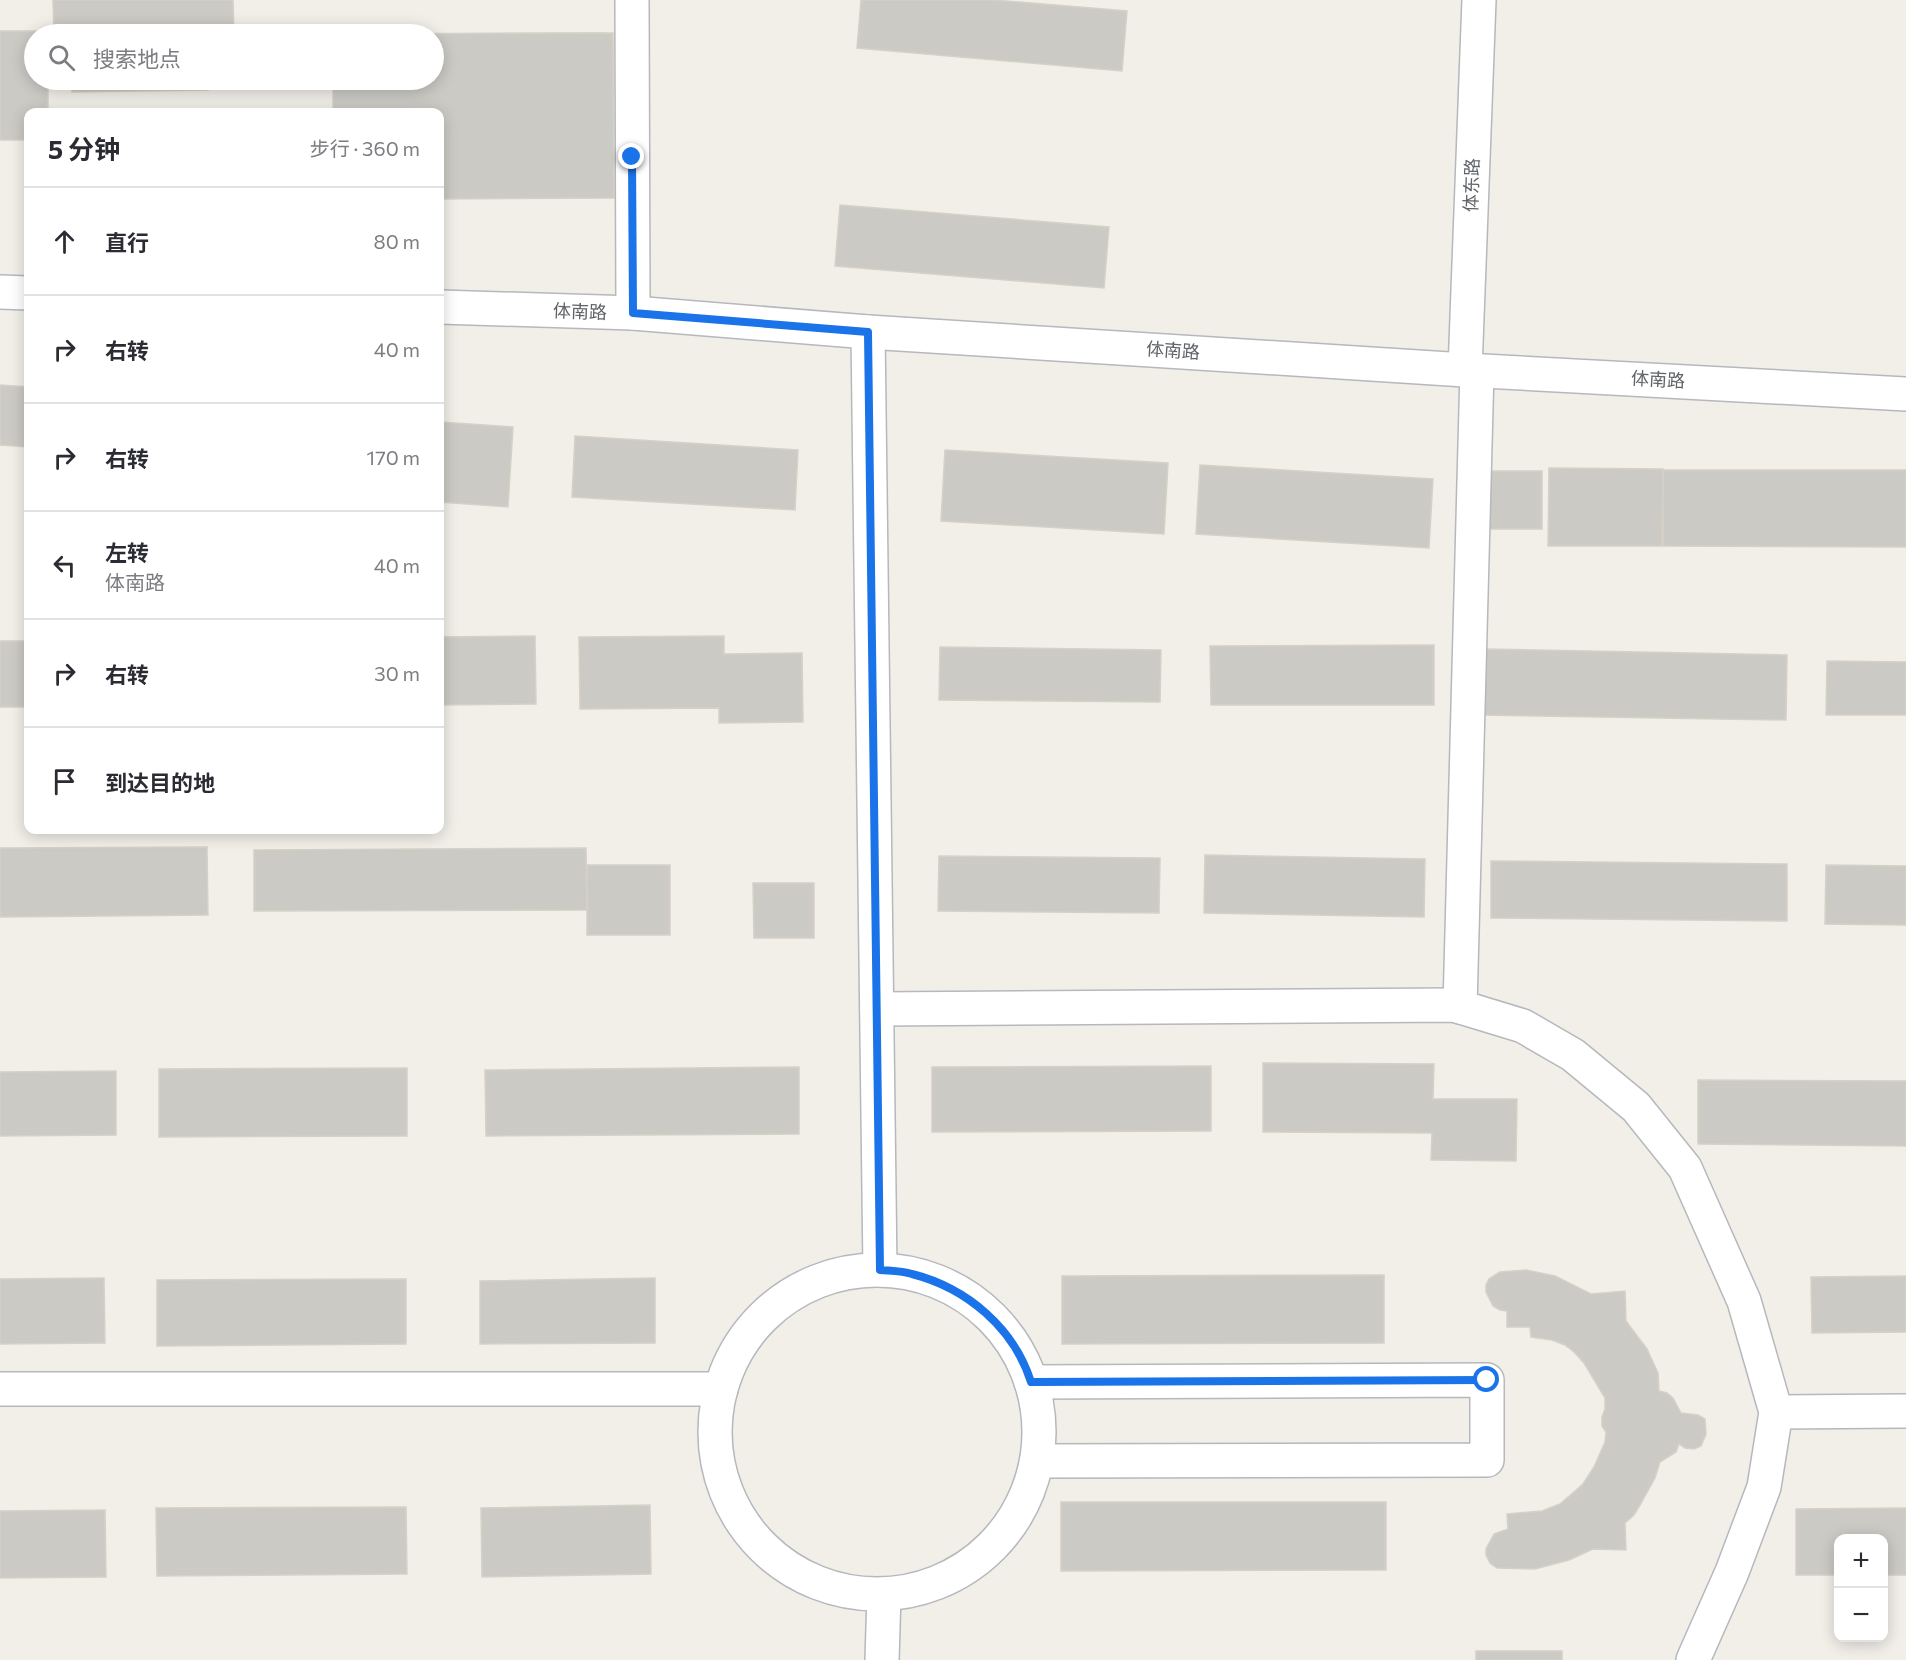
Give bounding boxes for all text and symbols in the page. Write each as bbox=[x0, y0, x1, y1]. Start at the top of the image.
search box bbox=[24, 24, 444, 90]
icon: search bbox=[45, 41, 78, 74]
text: 搜索地点 bbox=[93, 45, 181, 72]
text: 5 分钟 bbox=[48, 133, 120, 164]
text: 步行 · 360 m bbox=[310, 136, 420, 160]
route end bbox=[618, 143, 644, 169]
street label: 体东路 bbox=[1459, 158, 1483, 212]
icon: ahead bbox=[48, 225, 81, 258]
text: 直行 bbox=[105, 229, 149, 256]
text: 80 m bbox=[374, 229, 420, 253]
street label: 体南路 bbox=[553, 299, 607, 323]
icon: right bbox=[48, 333, 81, 366]
text: 右转 bbox=[105, 337, 149, 364]
text: 40 m bbox=[374, 337, 420, 361]
street label: 体南路 bbox=[1145, 337, 1201, 363]
street label: 体南路 bbox=[1631, 367, 1686, 391]
icon: right bbox=[48, 441, 81, 474]
text: 右转 bbox=[105, 445, 149, 472]
text: 170 m bbox=[367, 445, 420, 469]
text: 左转 bbox=[105, 539, 149, 566]
icon: left bbox=[48, 549, 81, 582]
text: 40 m bbox=[374, 553, 420, 577]
text: 体南路 bbox=[105, 570, 165, 594]
icon: right bbox=[48, 657, 81, 690]
text: 右转 bbox=[105, 661, 149, 688]
text: 30 m bbox=[374, 661, 420, 685]
icon: arrive bbox=[48, 765, 81, 798]
text: 到达目的地 bbox=[105, 769, 215, 796]
route start bbox=[1473, 1366, 1499, 1392]
map controls bbox=[1834, 1534, 1888, 1642]
button: + bbox=[1834, 1534, 1888, 1588]
button: − bbox=[1834, 1588, 1888, 1642]

